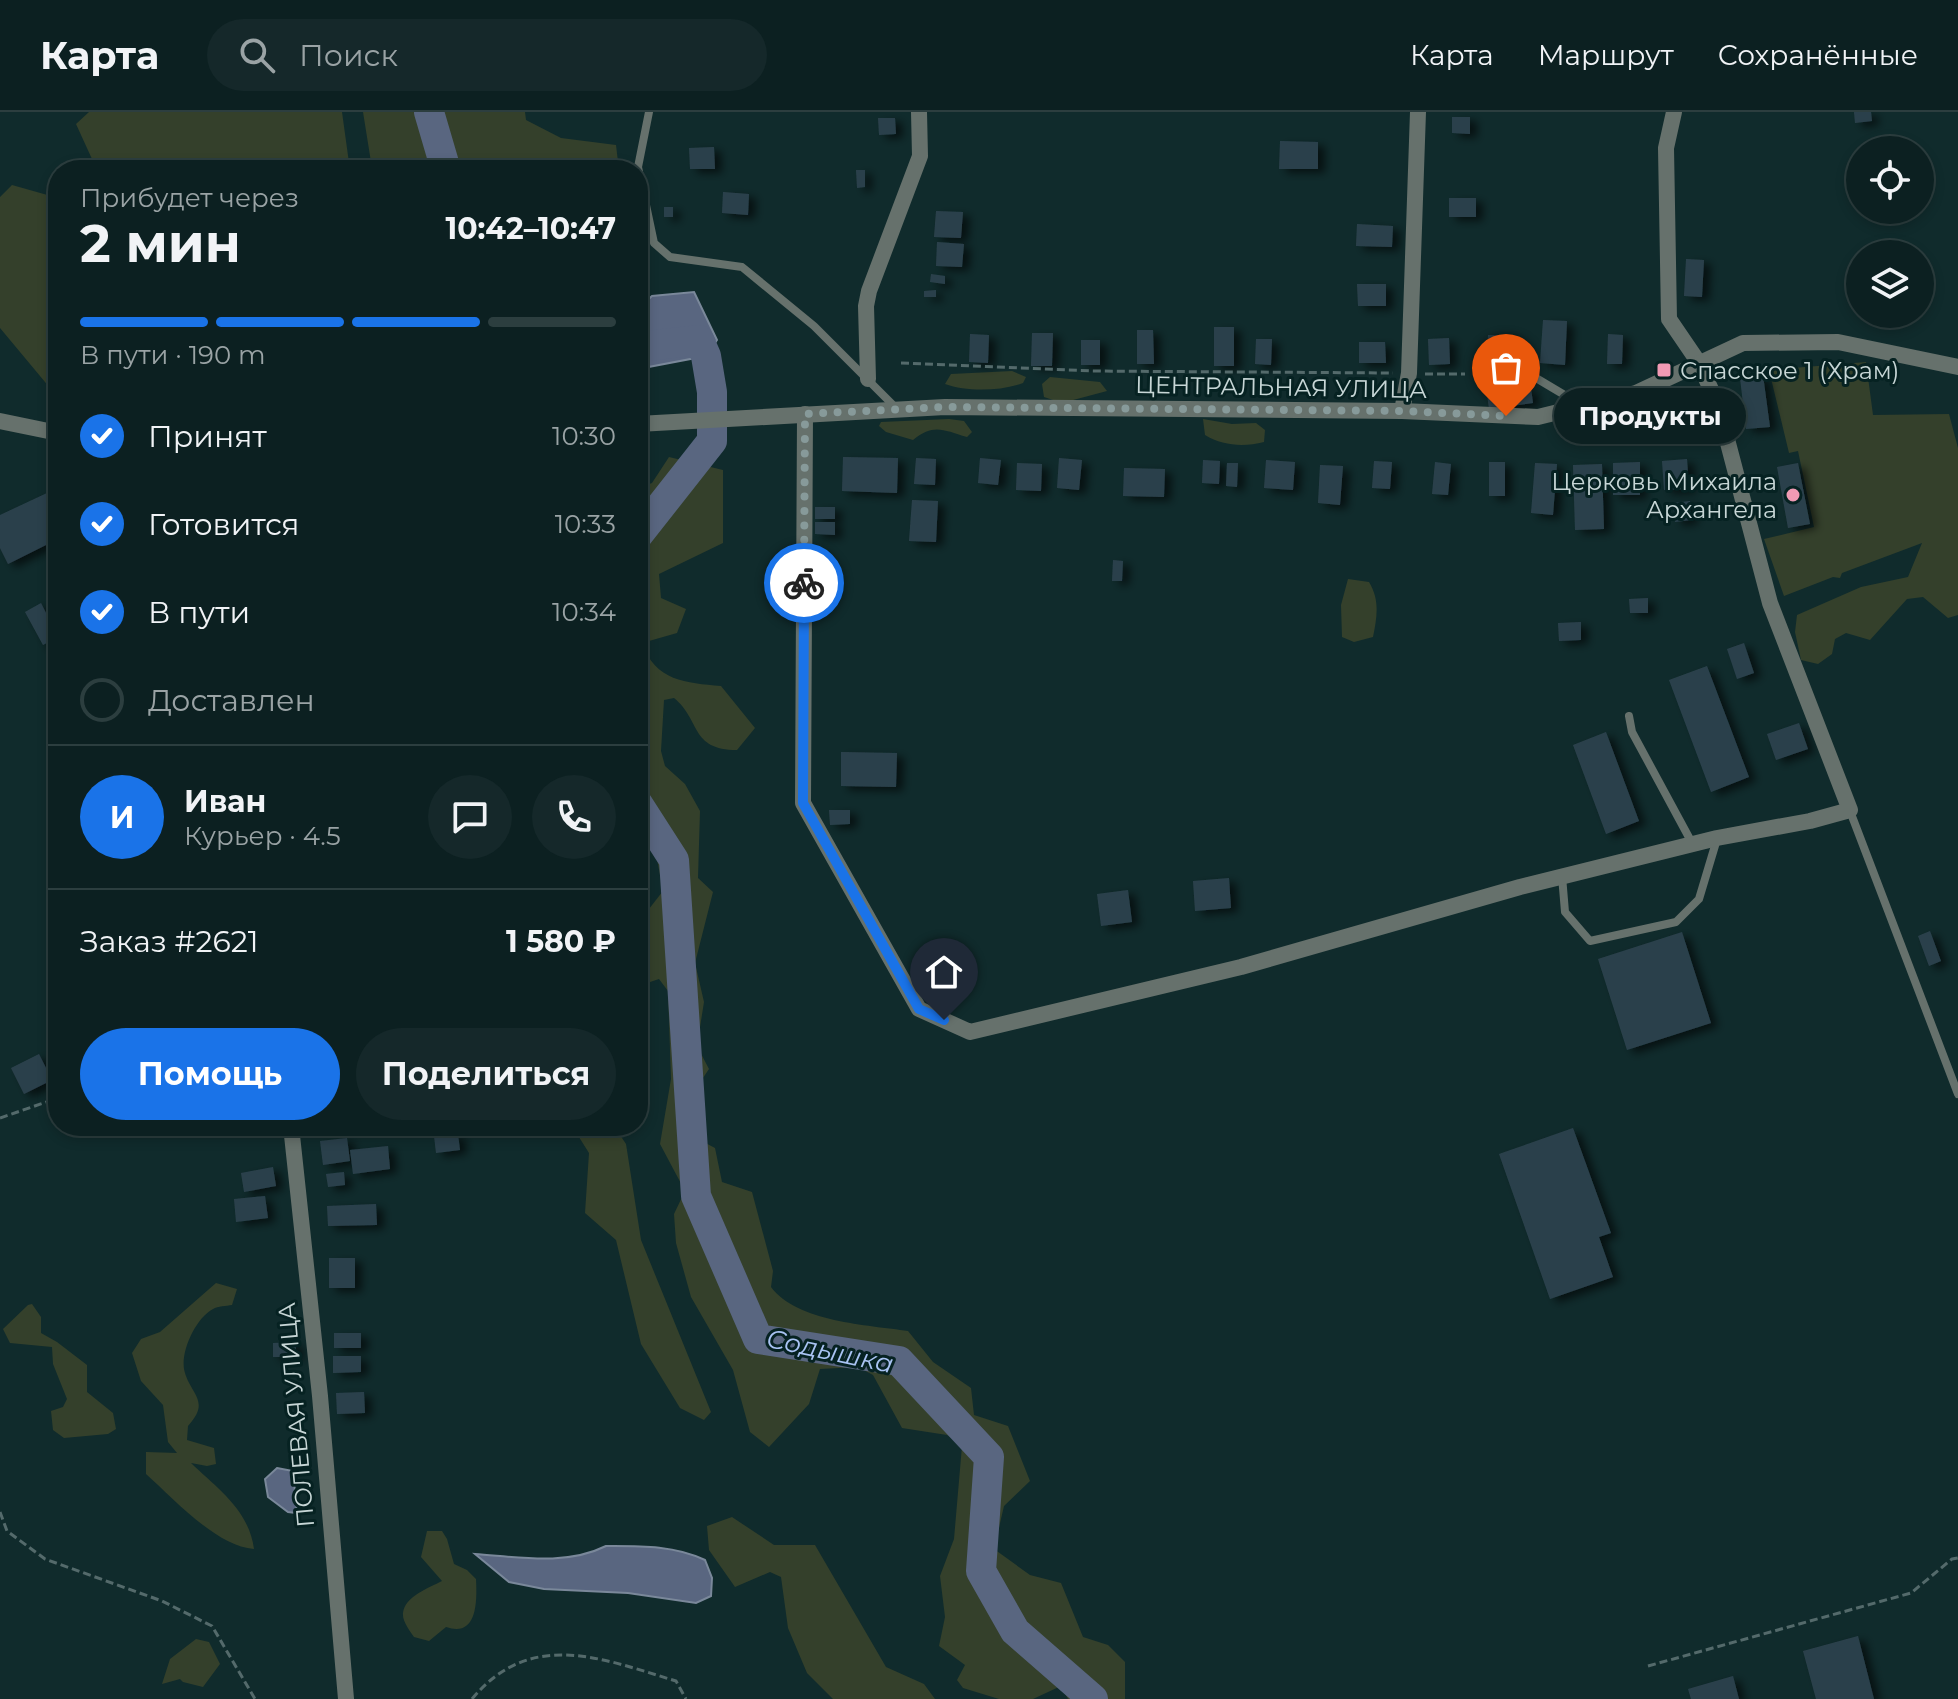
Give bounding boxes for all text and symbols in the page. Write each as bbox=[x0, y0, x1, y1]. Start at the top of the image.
search box bbox=[207, 19, 767, 91]
text: Карта bbox=[40, 32, 159, 79]
icon: search bbox=[235, 33, 279, 77]
text: Поиск bbox=[299, 37, 398, 74]
text: Карта bbox=[1410, 38, 1494, 72]
text: Маршрут bbox=[1538, 38, 1674, 72]
text: Сохранённые bbox=[1718, 38, 1918, 72]
map controls bbox=[1846, 136, 1934, 328]
button: locate bbox=[1846, 136, 1934, 224]
text: Прибудет через bbox=[80, 182, 299, 214]
text: 10:42–10:47 bbox=[445, 210, 616, 247]
text: 2 мин bbox=[80, 212, 241, 275]
button: layers bbox=[1846, 240, 1934, 328]
pin bbox=[1472, 334, 1540, 416]
text: В пути · 190 m bbox=[80, 339, 266, 371]
icon: bag bbox=[1484, 346, 1528, 390]
place label: Спасское 1 (Храм) bbox=[1680, 356, 1900, 385]
marker: Спасское 1 (Храм) bbox=[1655, 361, 1673, 379]
street label: ЦЕНТРАЛЬНАЯ УЛИЦА bbox=[1135, 370, 1427, 404]
callout: Продукты bbox=[1554, 388, 1746, 444]
text: Продукты bbox=[1579, 400, 1721, 432]
icon: check bbox=[80, 414, 124, 458]
text: Принят bbox=[148, 418, 267, 455]
text: 10:30 bbox=[552, 420, 616, 452]
place label: Церковь Михаила Архангела bbox=[1551, 467, 1777, 524]
marker: Церковь Михаила Архангела bbox=[1784, 486, 1802, 504]
icon: check bbox=[80, 502, 124, 546]
text: Готовится bbox=[148, 506, 300, 543]
text: 10:33 bbox=[555, 508, 616, 540]
courier bbox=[764, 543, 844, 623]
icon: bike bbox=[782, 561, 826, 605]
icon: check bbox=[80, 590, 124, 634]
text: В пути bbox=[148, 594, 250, 631]
text: 10:34 bbox=[552, 596, 616, 628]
text: Доставлен bbox=[148, 682, 315, 719]
button: chat bbox=[428, 775, 512, 859]
button: phone bbox=[532, 775, 616, 859]
text: Иван bbox=[184, 783, 266, 820]
text: И bbox=[110, 799, 134, 836]
text: Курьер · 4.5 bbox=[184, 820, 341, 852]
text: Заказ #2621 bbox=[80, 923, 259, 960]
text: 1 580 ₽ bbox=[506, 923, 616, 960]
pin bbox=[910, 938, 978, 1020]
icon: home bbox=[922, 950, 966, 994]
button: Помощь bbox=[80, 1028, 340, 1120]
button: Поделиться bbox=[356, 1028, 616, 1120]
street label: ПОЛЕВАЯ УЛИЦА bbox=[272, 1301, 320, 1528]
water label: Содышка bbox=[764, 1322, 896, 1380]

